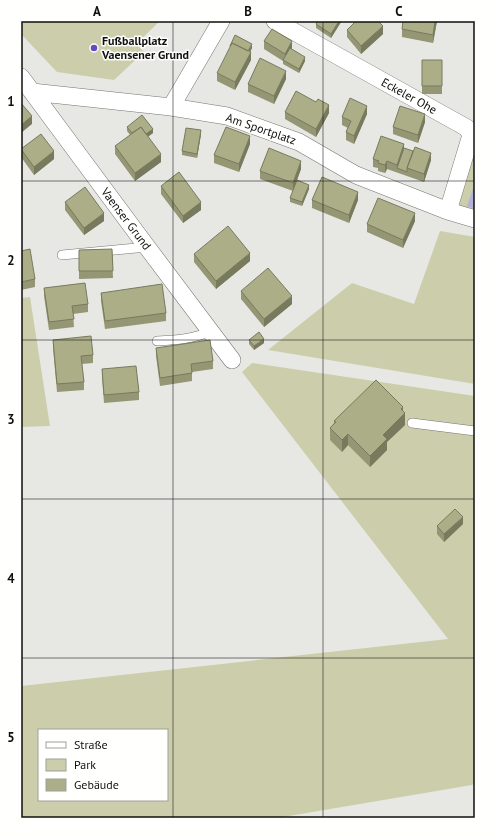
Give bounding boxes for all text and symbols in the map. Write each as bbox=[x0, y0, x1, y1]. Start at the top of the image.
text: A bbox=[93, 3, 101, 20]
text: B bbox=[244, 3, 252, 20]
text: C bbox=[395, 3, 403, 20]
place label: Fußballplatz Vaensener Grund bbox=[101, 33, 189, 62]
marker: Fußballplatz Vaensener Grund bbox=[89, 43, 99, 53]
street label: Eckeler Ohe bbox=[379, 74, 440, 117]
text: 1 bbox=[7, 93, 15, 110]
street label: Am Sportplatz bbox=[224, 110, 298, 148]
street label: Vaenser Grund bbox=[97, 184, 155, 253]
text: 2 bbox=[7, 252, 15, 269]
text: 3 bbox=[7, 411, 15, 428]
text: 4 bbox=[7, 570, 15, 587]
text: 5 bbox=[7, 729, 15, 746]
legend bbox=[38, 729, 168, 801]
text: Straße bbox=[74, 737, 108, 752]
text: Park bbox=[74, 757, 96, 772]
text: Gebäude bbox=[74, 777, 119, 792]

